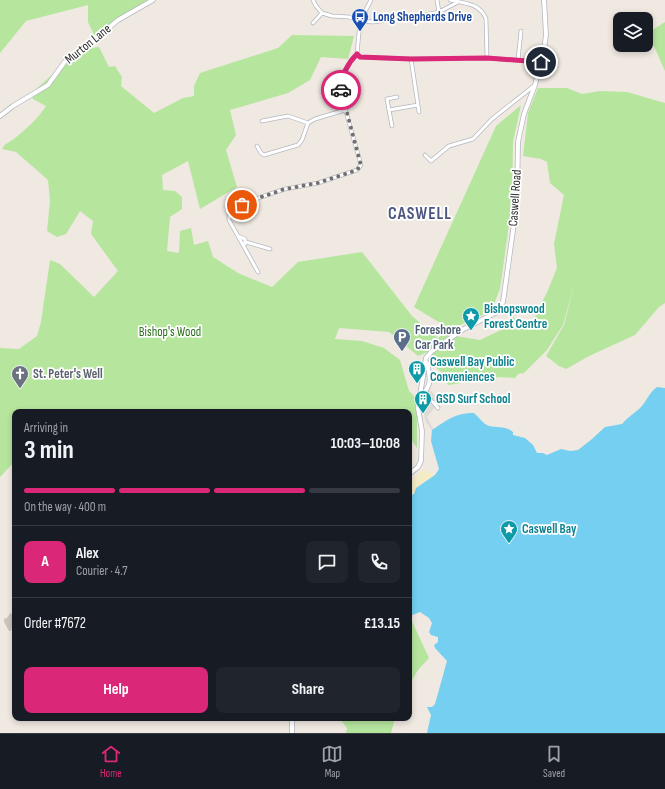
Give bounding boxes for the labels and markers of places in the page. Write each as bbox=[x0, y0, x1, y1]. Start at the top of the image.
bus stop icon: Long Shepherds Drive bbox=[350, 7, 370, 32]
place label: Long Shepherds Drive bbox=[373, 9, 472, 25]
pin bbox=[524, 45, 558, 79]
pin bbox=[225, 188, 259, 222]
place label: Bishopswood Forest Centre bbox=[484, 301, 548, 332]
place icon: Bishopswood Forest Centre bbox=[461, 306, 481, 331]
place label: Foreshore Car Park bbox=[415, 322, 462, 353]
parking icon: Foreshore Car Park bbox=[392, 327, 412, 352]
place label: Caswell Bay Public Conveniences bbox=[430, 354, 515, 385]
building icon: Caswell Bay Public Conveniences bbox=[407, 359, 427, 384]
church icon: St. Peter's Well bbox=[10, 364, 30, 389]
place label: St. Peter's Well bbox=[33, 366, 103, 382]
building icon: GSD Surf School bbox=[413, 389, 433, 414]
place label: GSD Surf School bbox=[436, 391, 511, 407]
place icon: Caswell Bay bbox=[499, 519, 519, 544]
place label: Caswell Bay bbox=[522, 521, 577, 537]

